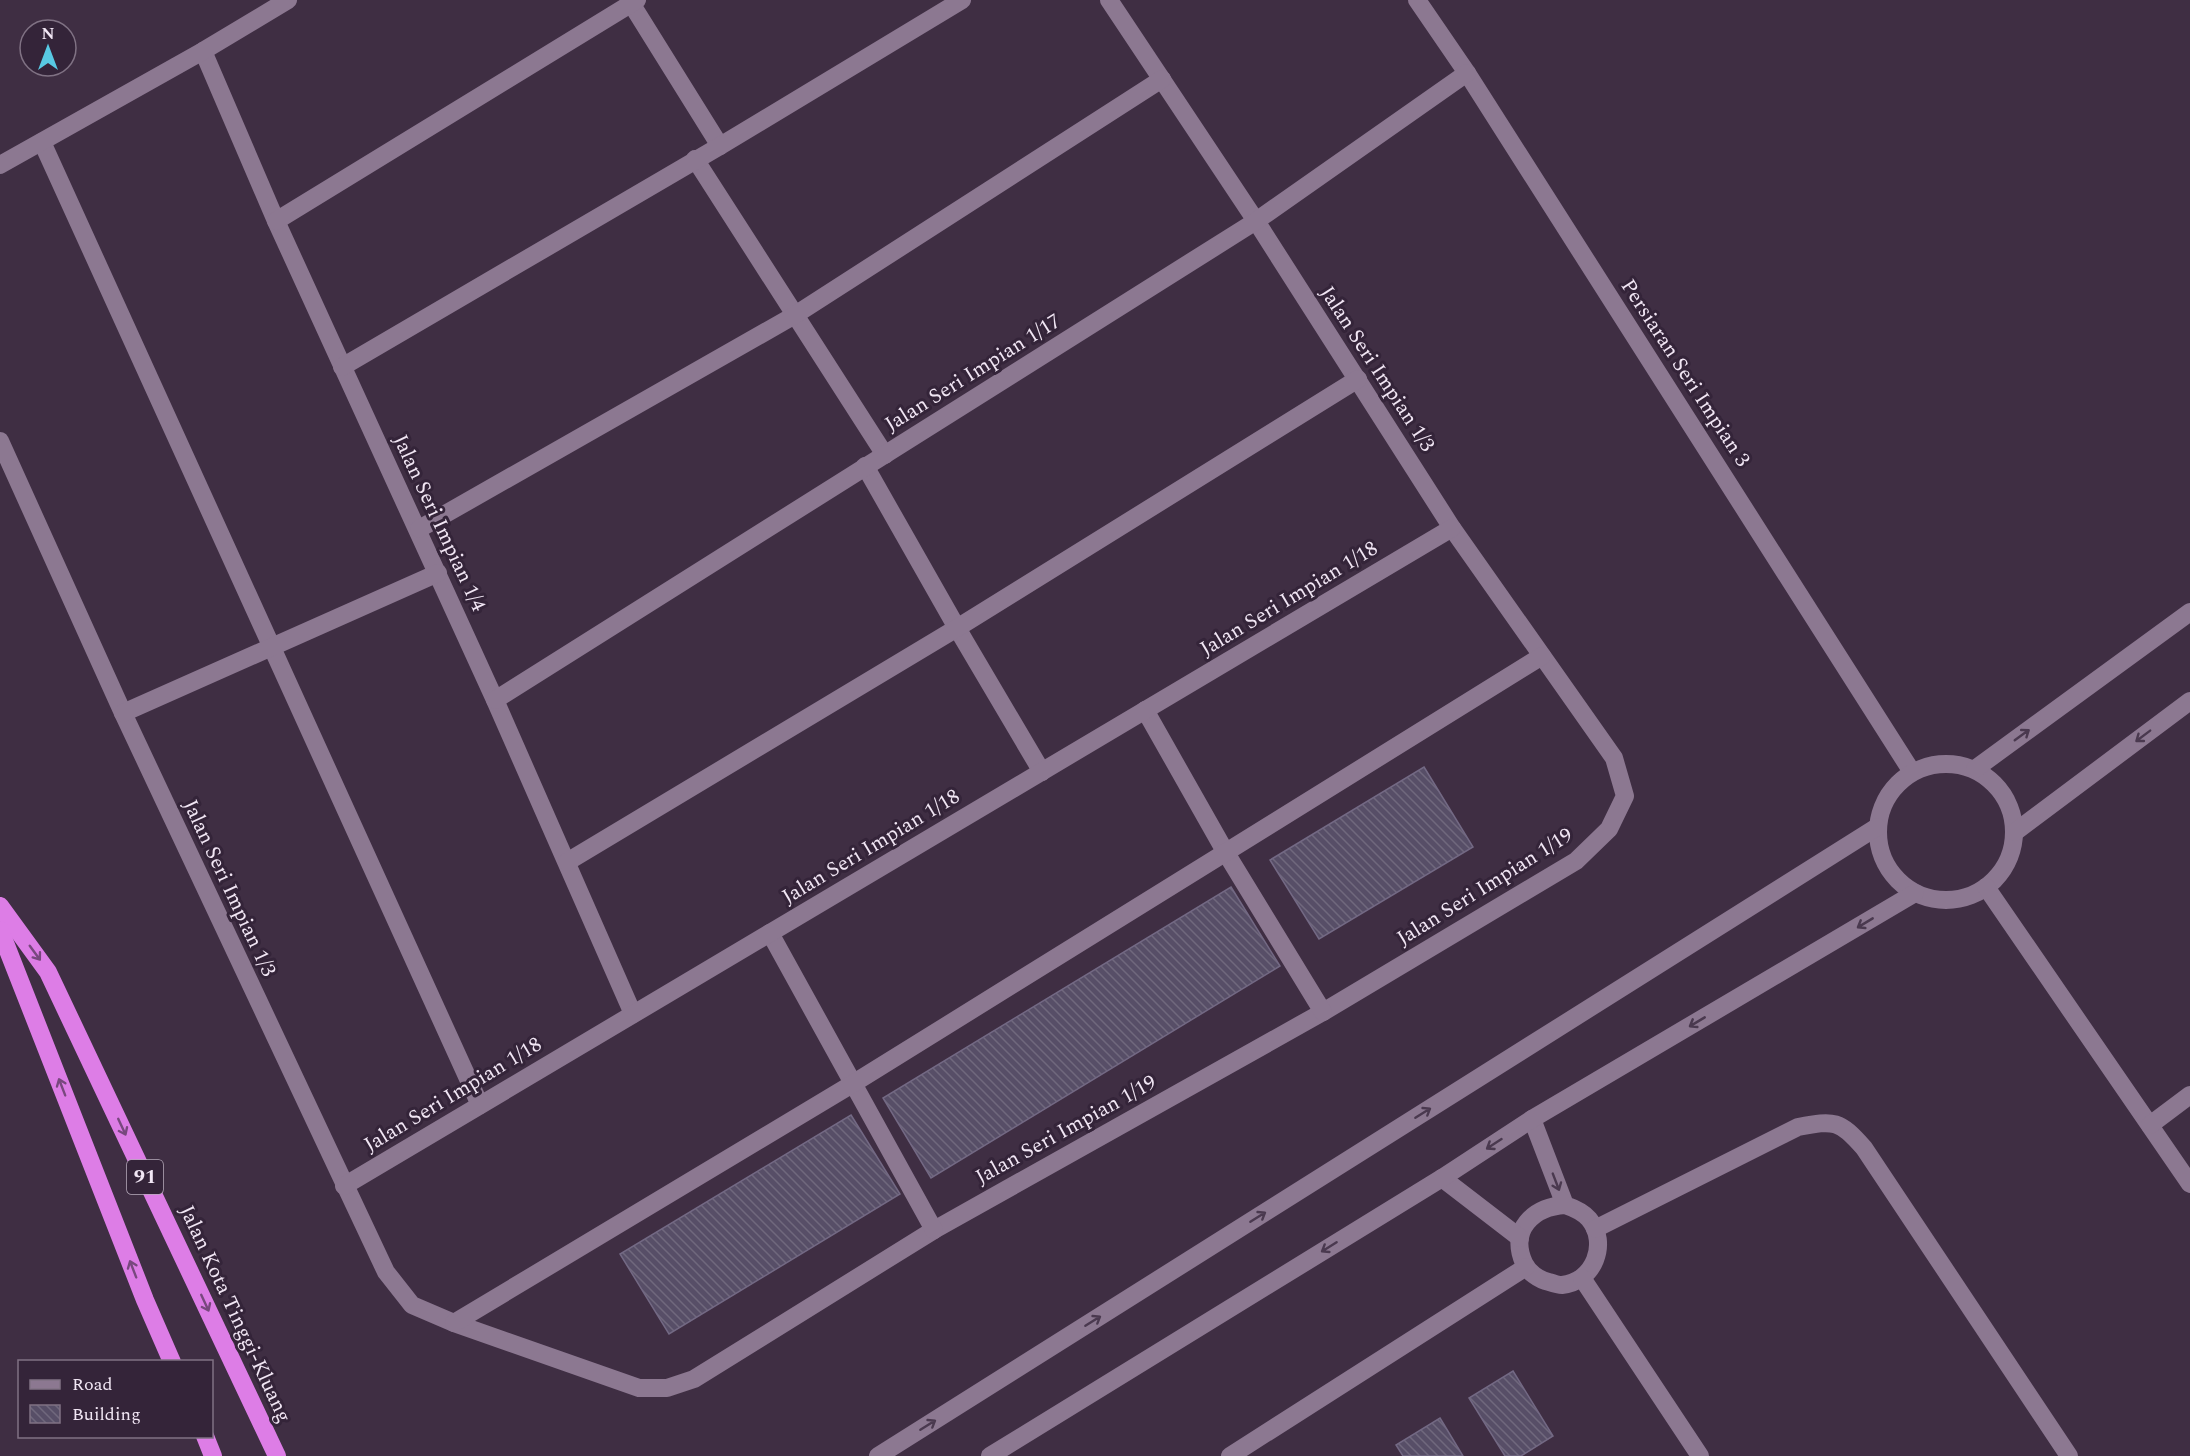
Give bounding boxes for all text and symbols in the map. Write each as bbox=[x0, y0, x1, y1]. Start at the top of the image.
north arrow bbox=[18, 18, 78, 78]
text: N bbox=[41, 22, 55, 46]
street label: Persiaran Seri Impian 3 bbox=[1612, 273, 1758, 474]
street label: Jalan Seri Impian 1/3 bbox=[1311, 280, 1443, 459]
street label: Jalan Seri Impian 1/17 bbox=[879, 306, 1067, 440]
street label: Jalan Seri Impian 1/4 bbox=[384, 429, 494, 617]
street label: Jalan Seri Impian 1/18 bbox=[1194, 533, 1384, 665]
one-way arrow bbox=[2014, 728, 2030, 741]
one-way arrow bbox=[2136, 730, 2152, 742]
street label: Jalan Seri Impian 1/18 bbox=[776, 781, 966, 913]
street label: Jalan Seri Impian 1/3 bbox=[174, 794, 284, 982]
street label: Jalan Seri Impian 1/19 bbox=[1391, 820, 1579, 954]
one-way arrow bbox=[1857, 917, 1874, 929]
one-way arrow bbox=[28, 944, 41, 960]
one-way arrow bbox=[1689, 1016, 1706, 1028]
street label: Jalan Seri Impian 1/18 bbox=[358, 1029, 548, 1161]
street label: Jalan Seri Impian 1/19 bbox=[970, 1067, 1162, 1193]
one-way arrow bbox=[56, 1079, 67, 1097]
one-way arrow bbox=[1414, 1107, 1431, 1119]
one-way arrow bbox=[116, 1117, 128, 1135]
one-way arrow bbox=[1486, 1138, 1503, 1150]
road number: 91 bbox=[127, 1160, 163, 1194]
one-way arrow bbox=[1552, 1172, 1563, 1191]
street label: Jalan Kota Tinggi-Kluang bbox=[170, 1200, 300, 1428]
one-way arrow bbox=[1249, 1211, 1266, 1223]
one-way arrow bbox=[1321, 1242, 1338, 1254]
one-way arrow bbox=[127, 1260, 138, 1279]
one-way arrow bbox=[200, 1294, 212, 1312]
one-way arrow bbox=[1084, 1315, 1101, 1327]
legend bbox=[18, 1360, 213, 1438]
text: Road bbox=[72, 1371, 113, 1398]
text: Building bbox=[72, 1401, 141, 1428]
one-way arrow bbox=[919, 1418, 936, 1430]

